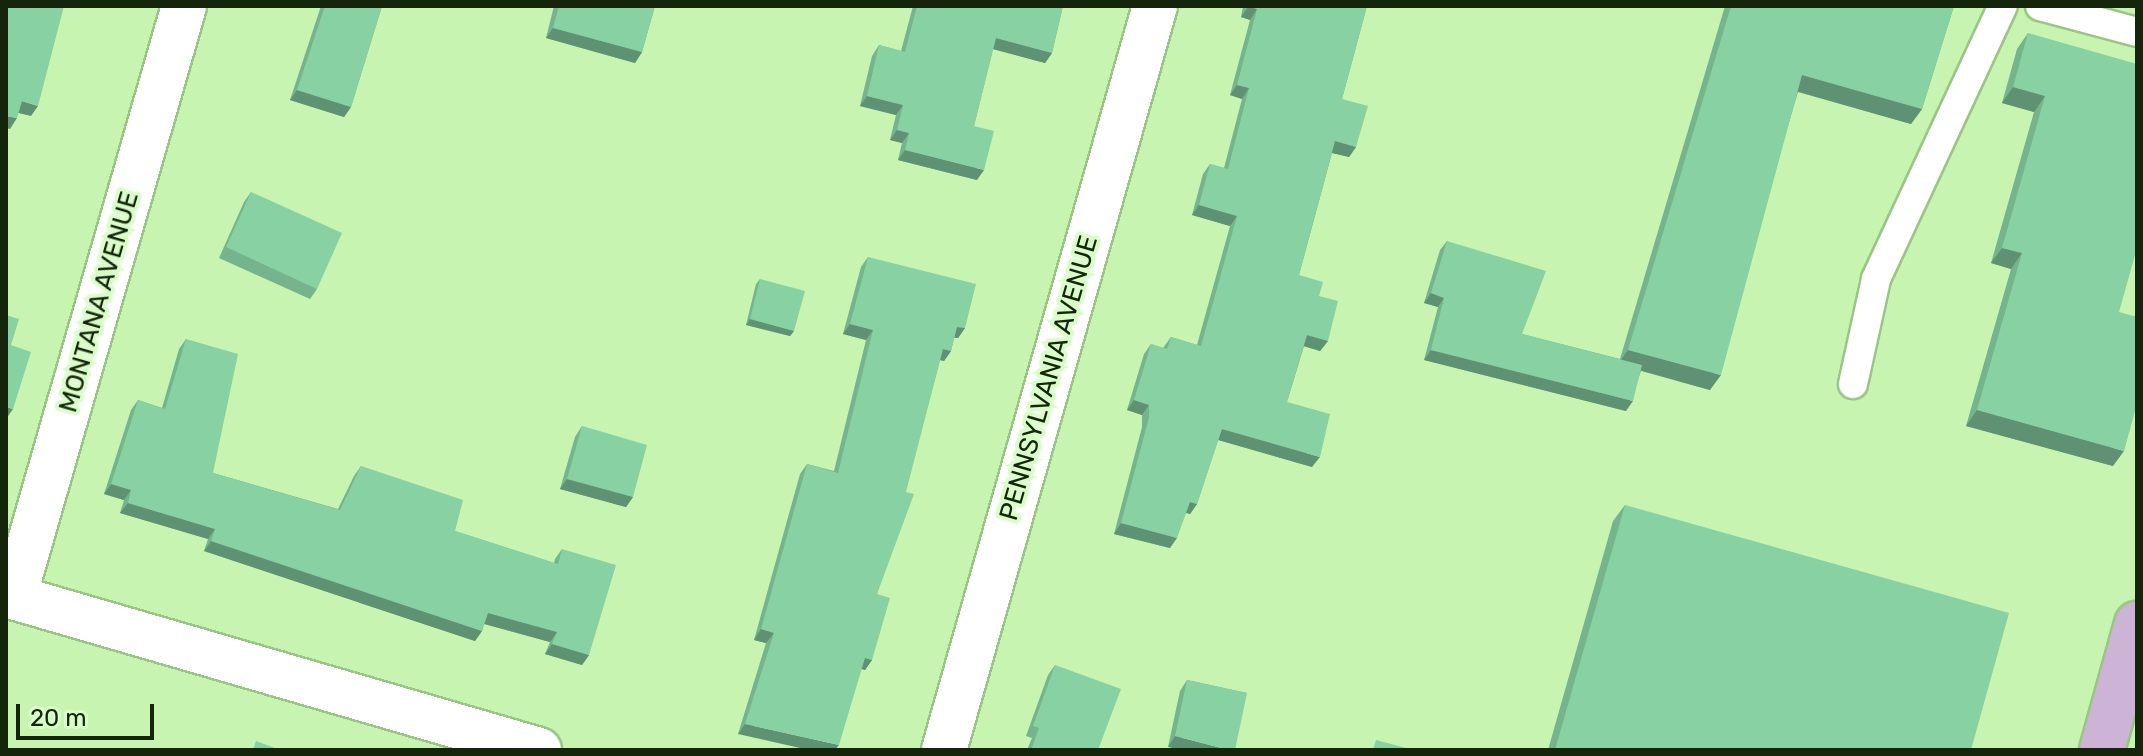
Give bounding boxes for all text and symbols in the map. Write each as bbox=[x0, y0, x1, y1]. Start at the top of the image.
street label: MONTANA AVENUE bbox=[52, 187, 146, 417]
street label: PENNSYLVANIA AVENUE bbox=[993, 231, 1105, 525]
scale bar bbox=[20, 688, 158, 738]
text: 20 m bbox=[30, 704, 87, 732]

